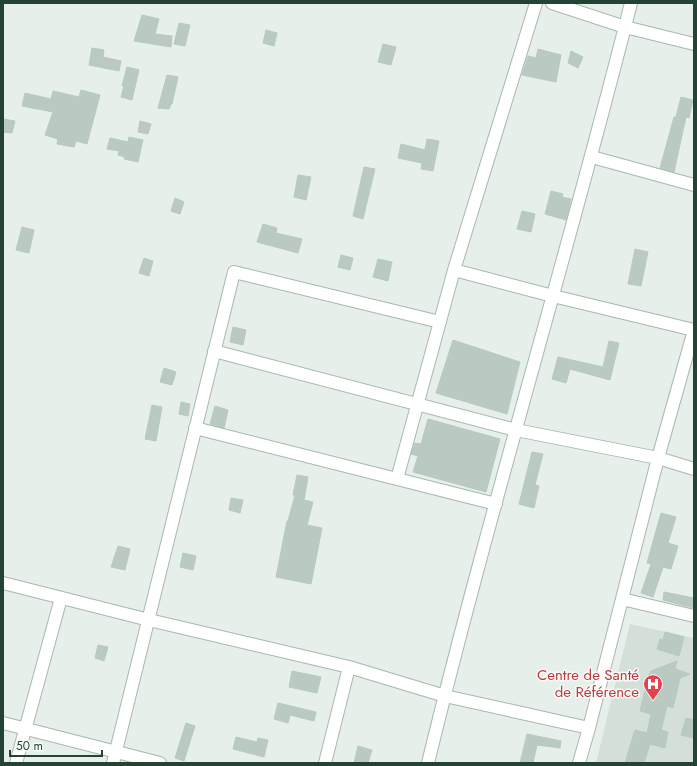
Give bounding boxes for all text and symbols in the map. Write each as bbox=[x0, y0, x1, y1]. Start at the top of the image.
place label: Centre de Santé de Référence bbox=[537, 664, 639, 703]
hospital icon: Centre de Santé de Référence bbox=[642, 673, 664, 701]
scale bar bbox=[10, 732, 102, 758]
text: 50 m bbox=[16, 737, 43, 755]

